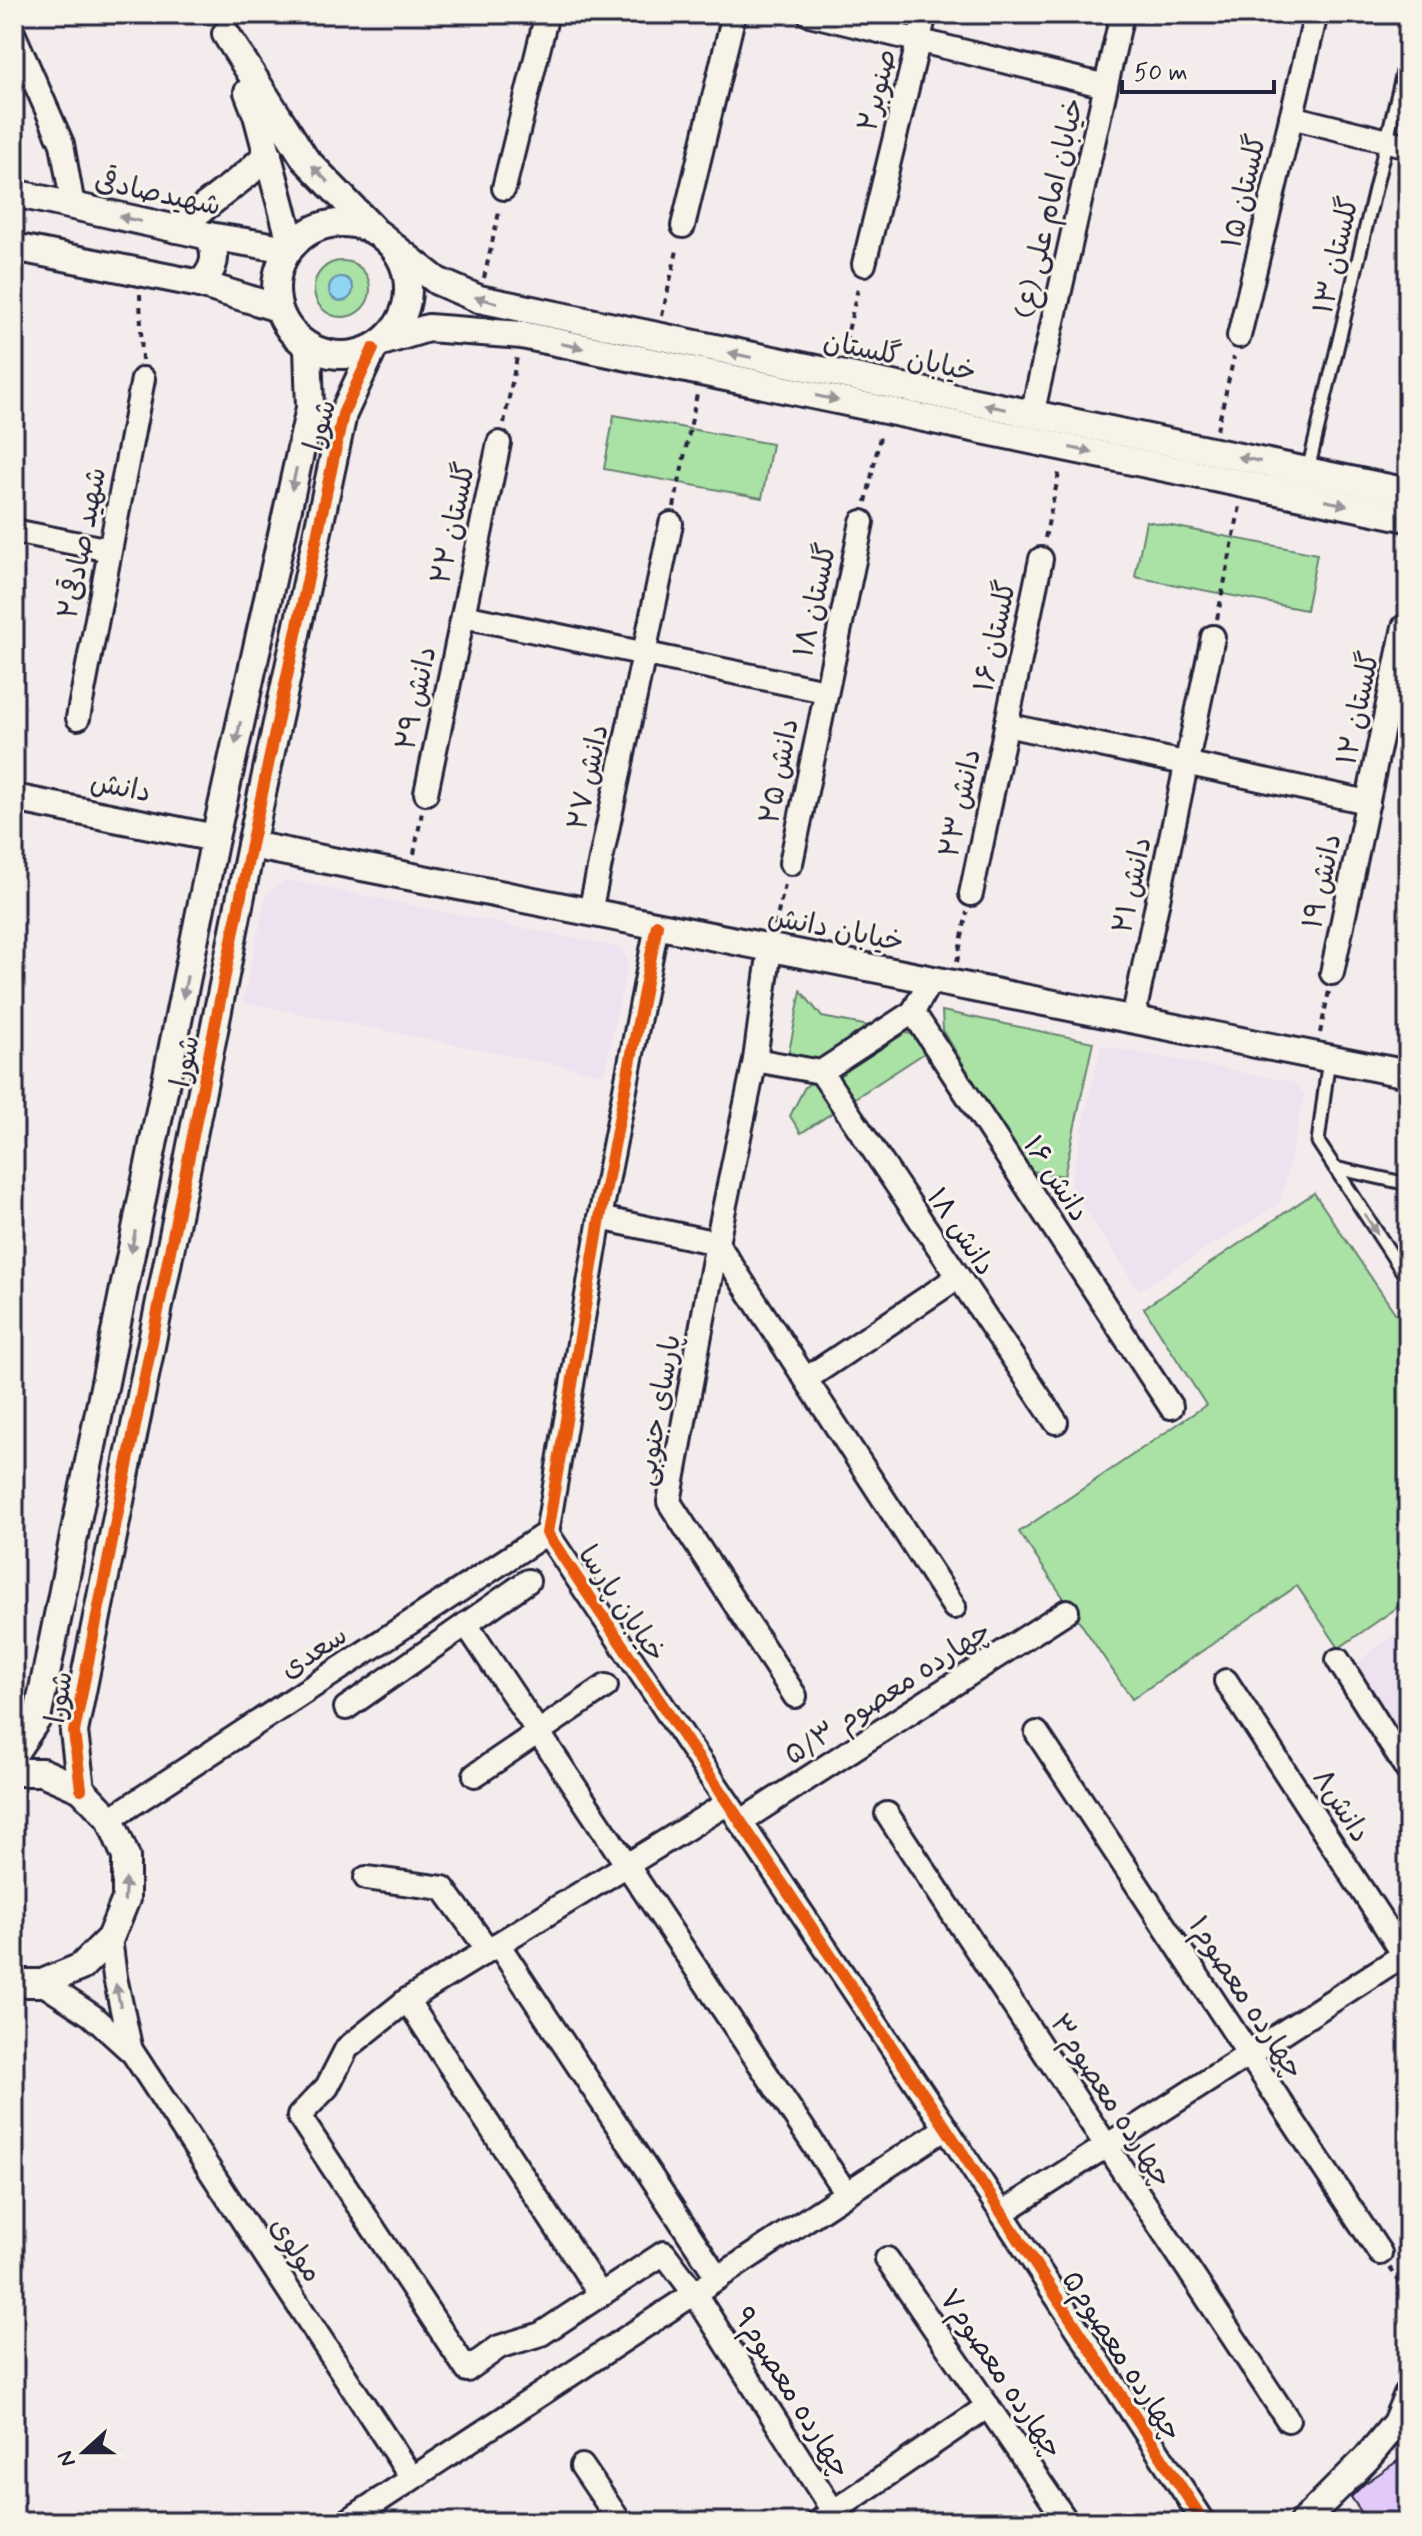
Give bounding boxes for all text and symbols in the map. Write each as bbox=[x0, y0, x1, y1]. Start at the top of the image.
scale bar bbox=[1122, 44, 1274, 94]
street label: صنوبر۲ bbox=[850, 45, 907, 136]
text: 50 m bbox=[1134, 58, 1188, 89]
street label: خیابان امام علی (ع) bbox=[1007, 95, 1095, 323]
street label: گلستان ۱۵ bbox=[1214, 131, 1276, 252]
street label: شهیدصادقی bbox=[91, 162, 224, 226]
one-way arrow bbox=[311, 165, 329, 184]
street label: گلستان ۱۳ bbox=[1306, 193, 1369, 318]
one-way arrow bbox=[117, 212, 142, 224]
one-way arrow bbox=[473, 294, 498, 306]
street label: خیابان گلستان bbox=[820, 323, 979, 392]
one-way arrow bbox=[560, 340, 585, 352]
one-way arrow bbox=[727, 348, 752, 361]
one-way arrow bbox=[814, 392, 839, 405]
street label: شورا bbox=[296, 396, 346, 456]
one-way arrow bbox=[982, 400, 1007, 413]
one-way arrow bbox=[1069, 445, 1094, 457]
one-way arrow bbox=[1237, 452, 1262, 465]
street label: گلستان ۲۲ bbox=[423, 459, 485, 588]
street label: شهید صادقی۲ bbox=[50, 464, 116, 622]
one-way arrow bbox=[287, 467, 300, 492]
one-way arrow bbox=[1324, 497, 1349, 510]
street label: گلستان ۱۸ bbox=[786, 540, 847, 661]
street label: گلستان ۱۶ bbox=[967, 577, 1026, 696]
street label: دانش ۲۹ bbox=[388, 643, 446, 754]
street label: گلستان ۱۲ bbox=[1329, 648, 1389, 769]
street label: دانش ۲۵ bbox=[752, 716, 809, 827]
one-way arrow bbox=[231, 720, 244, 745]
street label: دانش ۲۷ bbox=[560, 721, 619, 834]
street label: دانش ۲۳ bbox=[932, 746, 991, 861]
street label: دانش bbox=[87, 764, 154, 812]
street label: دانش ۱۹ bbox=[1295, 831, 1352, 932]
street label: دانش ۲۱ bbox=[1105, 834, 1162, 937]
street label: خیابان دانش bbox=[764, 899, 907, 962]
one-way arrow bbox=[178, 975, 191, 1000]
street label: شورا bbox=[163, 1032, 210, 1090]
street label: دانش ۱۶ bbox=[1013, 1129, 1096, 1229]
street label: دانش ۱۸ bbox=[917, 1181, 1003, 1283]
one-way arrow bbox=[1364, 1213, 1378, 1235]
one-way arrow bbox=[126, 1230, 139, 1255]
street label: پارسای جنوبی bbox=[628, 1332, 691, 1489]
street label: خیابان پارسا bbox=[568, 1539, 673, 1670]
street label: چهارده معصوم ۵/۳ bbox=[778, 1614, 999, 1776]
street label: سعدی bbox=[274, 1618, 355, 1688]
street label: شورا bbox=[38, 1669, 83, 1726]
street label: دانش۸ bbox=[1302, 1763, 1377, 1850]
one-way arrow bbox=[119, 1877, 132, 1902]
street label: چهارده معصوم۱ bbox=[1178, 1910, 1311, 2087]
one-way arrow bbox=[112, 1983, 124, 2008]
street label: چهارده معصوم۳ bbox=[1039, 2008, 1180, 2196]
street label: مولوی bbox=[260, 2211, 330, 2290]
street label: چهارده معصوم۵ bbox=[1051, 2264, 1190, 2449]
street label: چهارده معصوم۷ bbox=[929, 2283, 1070, 2467]
street label: چهارده معصوم۹ bbox=[723, 2301, 858, 2486]
north arrow bbox=[44, 2412, 124, 2492]
text: N bbox=[51, 2447, 83, 2470]

